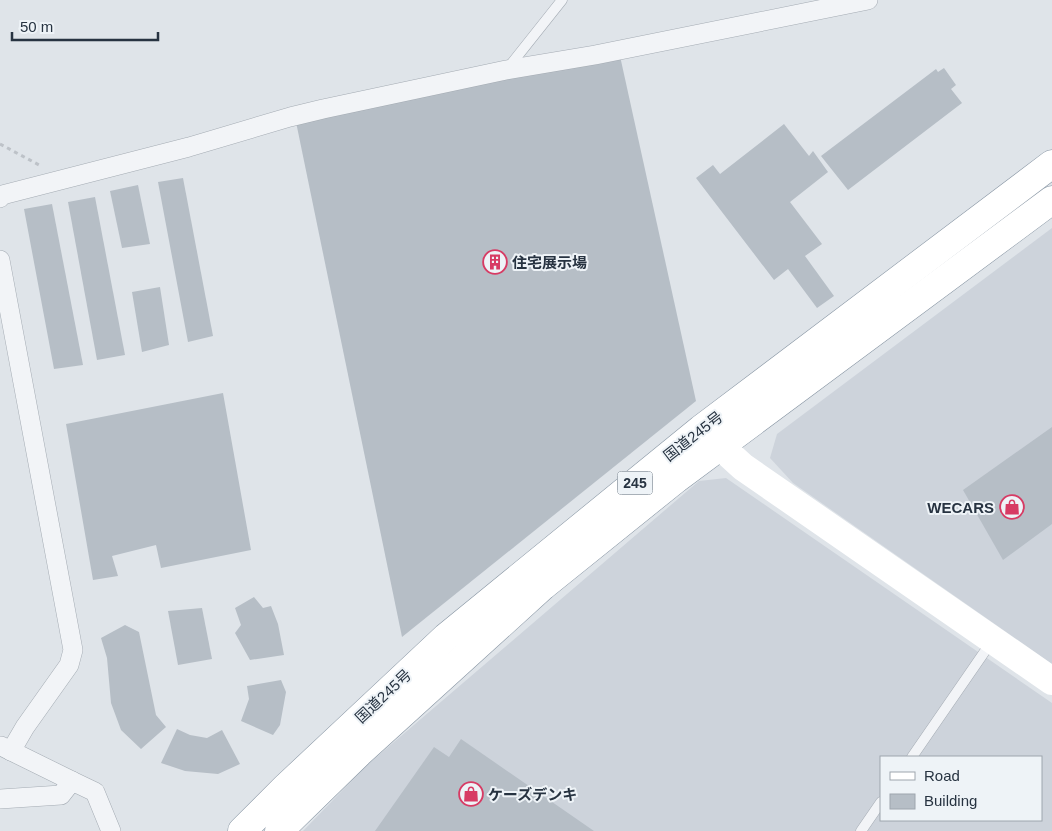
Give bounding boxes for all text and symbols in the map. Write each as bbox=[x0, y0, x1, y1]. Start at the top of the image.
scale bar bbox=[12, 10, 159, 42]
text: 50 m bbox=[20, 18, 53, 35]
building icon: 住宅展示場 bbox=[482, 249, 508, 275]
place label: 住宅展示場 bbox=[512, 254, 587, 271]
street label: 国道245号 bbox=[660, 408, 726, 464]
road number: 245 bbox=[618, 472, 652, 494]
shop icon: WECARS bbox=[999, 494, 1025, 520]
place label: WECARS bbox=[927, 499, 994, 516]
street label: 国道245号 bbox=[352, 666, 414, 726]
legend bbox=[880, 756, 1042, 821]
text: Road bbox=[924, 767, 960, 784]
shop icon: ケーズデンキ bbox=[458, 781, 484, 807]
place label: ケーズデンキ bbox=[488, 786, 577, 803]
text: Building bbox=[924, 792, 977, 809]

